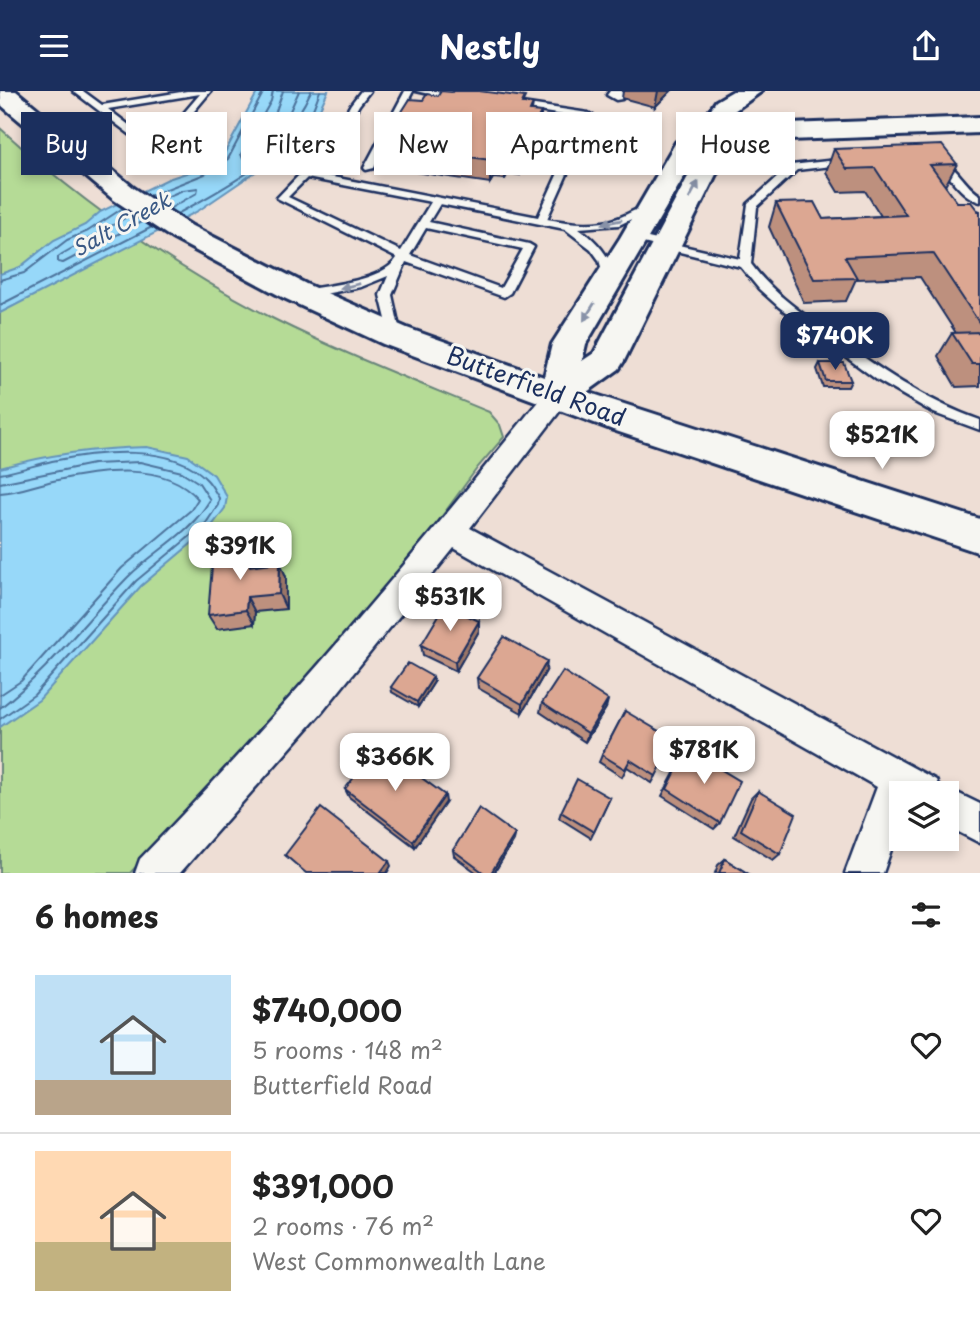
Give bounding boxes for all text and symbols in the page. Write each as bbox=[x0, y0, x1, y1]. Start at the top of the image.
text: Nestly bbox=[440, 22, 540, 70]
icon: menu bbox=[35, 27, 73, 65]
icon: share bbox=[907, 27, 945, 65]
chip: Buy bbox=[21, 112, 112, 175]
chip: Rent bbox=[126, 112, 227, 175]
chip: Filters bbox=[241, 112, 360, 175]
chip: New bbox=[374, 112, 472, 175]
chip: Apartment bbox=[486, 112, 662, 175]
chip: House bbox=[676, 112, 795, 175]
one-way arrow bbox=[688, 180, 700, 200]
water label: Salt Creek bbox=[66, 182, 177, 263]
one-way arrow bbox=[601, 217, 623, 228]
one-way arrow bbox=[339, 280, 361, 291]
one-way arrow bbox=[582, 303, 595, 322]
pin: $740K bbox=[786, 313, 884, 372]
text: $740K bbox=[796, 317, 874, 352]
street label: Butterfield Road bbox=[442, 336, 631, 434]
pin: $521K bbox=[833, 411, 931, 471]
text: $521K bbox=[846, 416, 918, 451]
pin: $391K bbox=[191, 523, 289, 582]
text: $391K bbox=[205, 527, 275, 562]
pin: $531K bbox=[401, 573, 499, 633]
text: $531K bbox=[415, 578, 485, 613]
pin: $781K bbox=[655, 727, 753, 786]
text: $781K bbox=[669, 731, 739, 766]
pin: $366K bbox=[346, 733, 444, 793]
text: $366K bbox=[356, 738, 434, 773]
map controls bbox=[889, 781, 959, 851]
button: layers bbox=[889, 781, 959, 851]
text: 6 homes bbox=[35, 893, 158, 938]
icon: filters bbox=[907, 896, 945, 934]
text: $740,000 bbox=[252, 987, 402, 1032]
icon: home bbox=[91, 1003, 175, 1087]
icon: heart bbox=[907, 1026, 945, 1064]
text: 5 rooms · 148 m² bbox=[252, 1032, 443, 1067]
text: Butterfield Road bbox=[252, 1067, 433, 1102]
text: $391,000 bbox=[252, 1163, 394, 1208]
icon: home bbox=[91, 1179, 175, 1263]
icon: heart bbox=[907, 1202, 945, 1240]
text: 2 rooms · 76 m² bbox=[252, 1208, 434, 1243]
text: West Commonwealth Lane bbox=[252, 1243, 546, 1278]

